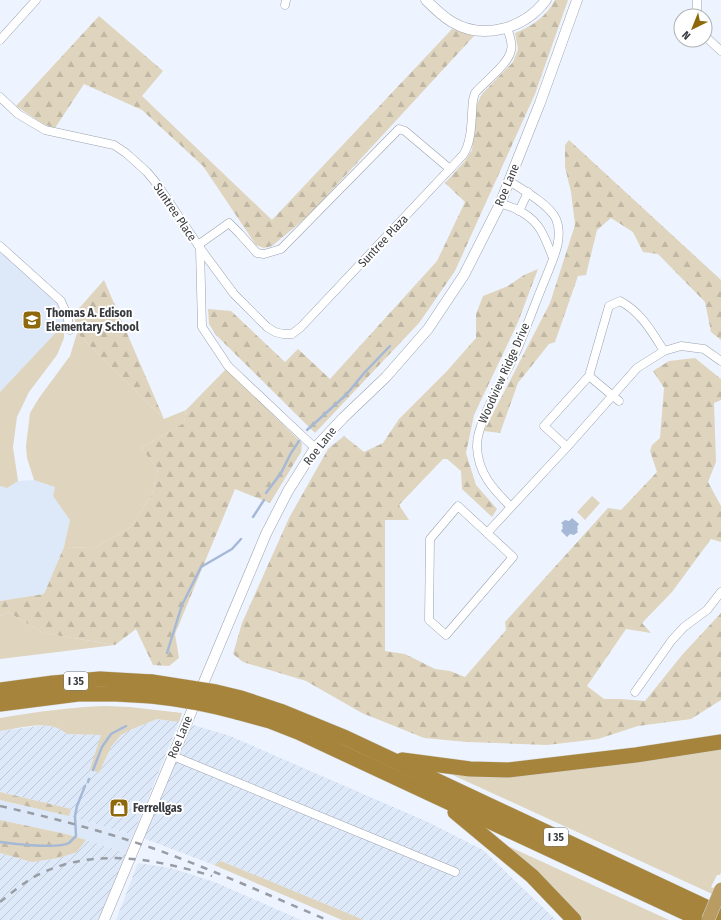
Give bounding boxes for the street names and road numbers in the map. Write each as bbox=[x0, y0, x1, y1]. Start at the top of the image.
street label: Roe Lane bbox=[492, 162, 522, 208]
street label: Suntree Place bbox=[150, 180, 200, 244]
street label: Suntree Plaza bbox=[355, 212, 411, 270]
street label: Woodview Ridge Drive bbox=[476, 321, 532, 425]
street label: Roe Lane bbox=[301, 424, 339, 468]
road number: I 35 bbox=[64, 672, 88, 690]
street label: Roe Lane bbox=[165, 714, 195, 760]
road number: I 35 bbox=[544, 828, 568, 846]

